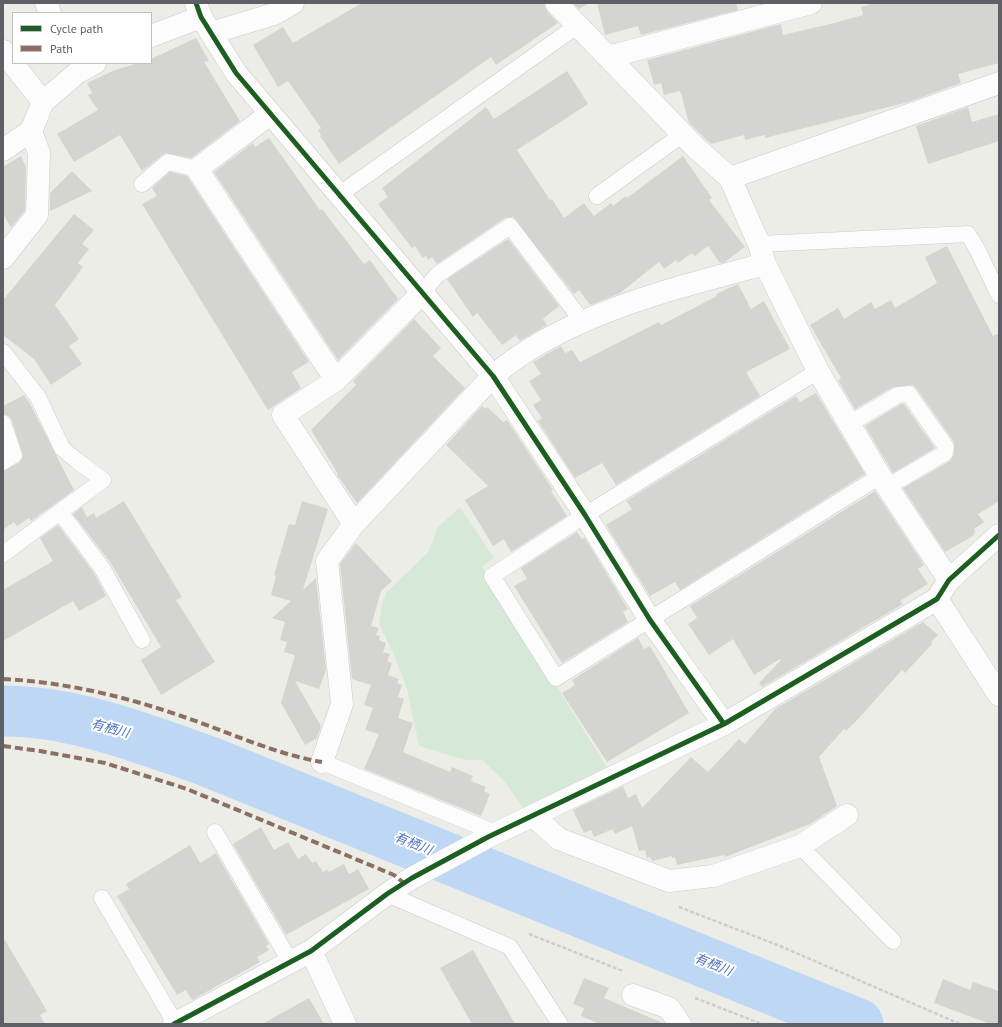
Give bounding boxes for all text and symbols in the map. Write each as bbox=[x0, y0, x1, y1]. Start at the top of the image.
legend bbox=[12, 12, 152, 64]
text: Cycle path bbox=[50, 21, 103, 36]
text: Path bbox=[50, 41, 73, 56]
water label: 有栖川 bbox=[89, 716, 131, 742]
water label: 有栖川 bbox=[392, 829, 434, 859]
water label: 有栖川 bbox=[692, 950, 734, 980]

